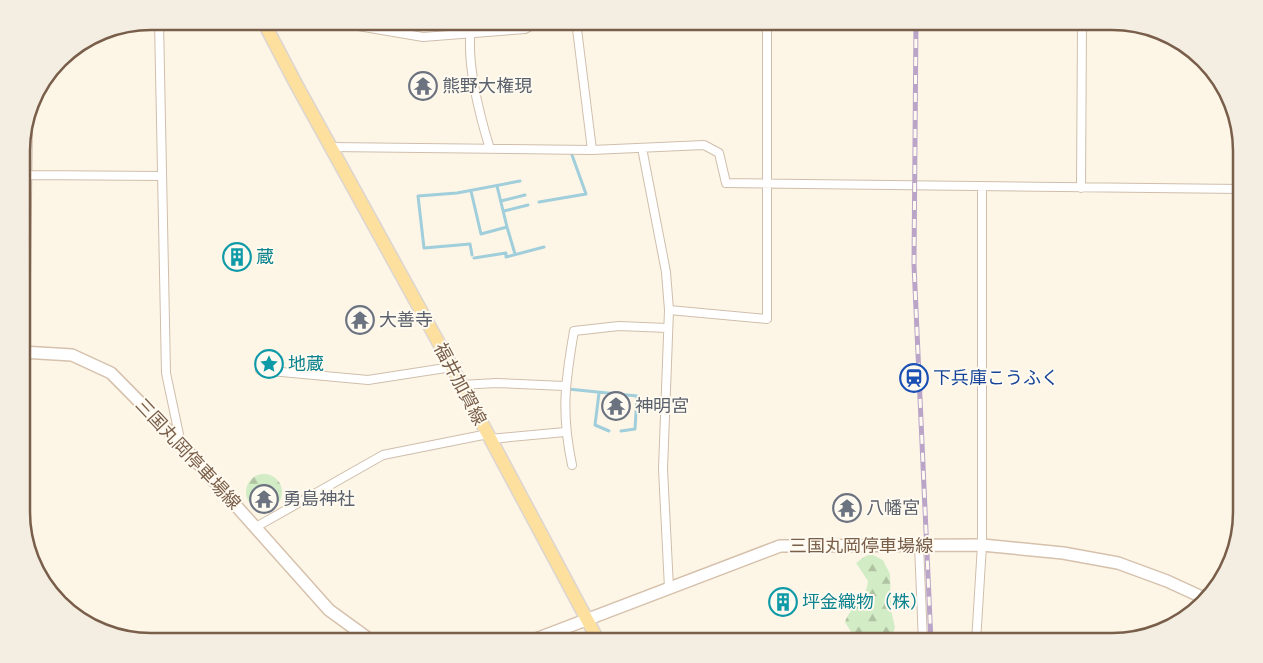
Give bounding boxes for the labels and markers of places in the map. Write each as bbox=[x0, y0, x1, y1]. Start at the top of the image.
temple icon: 熊野大権現 bbox=[408, 71, 438, 101]
place label: 熊野大権現 bbox=[442, 73, 532, 98]
building icon: 蔵 bbox=[222, 242, 252, 272]
place label: 蔵 bbox=[256, 244, 274, 269]
temple icon: 大善寺 bbox=[345, 305, 375, 335]
place label: 大善寺 bbox=[379, 307, 433, 332]
place icon: 地蔵 bbox=[254, 349, 284, 379]
place label: 地蔵 bbox=[288, 351, 324, 376]
station icon: 下兵庫こうふく bbox=[899, 363, 929, 393]
place label: 下兵庫こうふく bbox=[933, 365, 1059, 390]
temple icon: 神明宮 bbox=[601, 391, 631, 421]
place label: 神明宮 bbox=[635, 393, 689, 418]
temple icon: 勇島神社 bbox=[249, 484, 279, 514]
place label: 勇島神社 bbox=[283, 486, 355, 511]
temple icon: 八幡宮 bbox=[832, 493, 862, 523]
place label: 八幡宮 bbox=[866, 495, 920, 520]
building icon: 坪金織物（株） bbox=[768, 587, 798, 617]
place label: 坪金織物（株） bbox=[802, 589, 928, 614]

